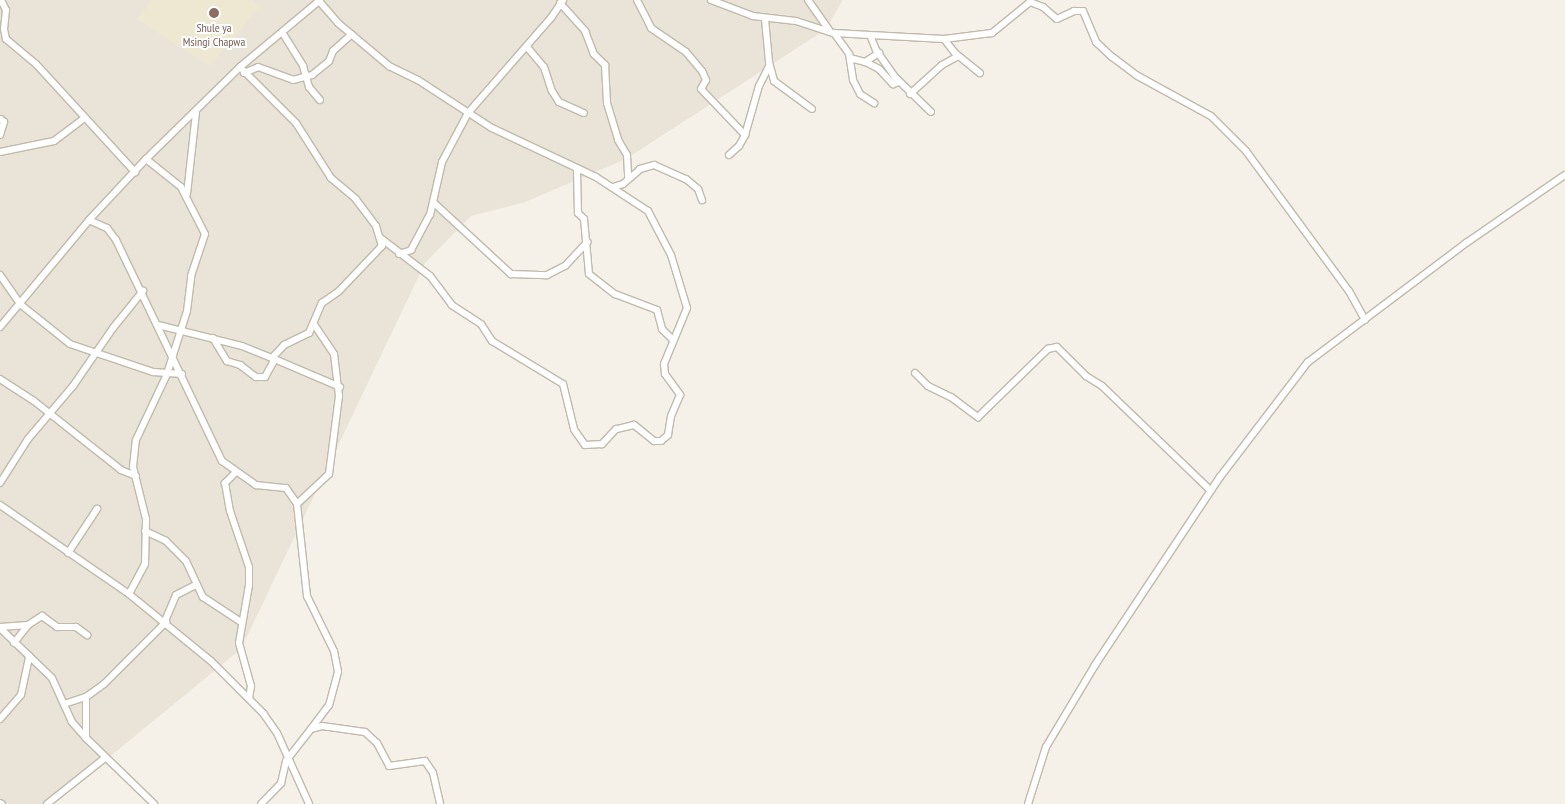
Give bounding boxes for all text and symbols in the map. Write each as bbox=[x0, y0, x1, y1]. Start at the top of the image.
marker: Shule ya Msingi Chapwa bbox=[208, 7, 220, 19]
place label: Shule ya Msingi Chapwa bbox=[183, 21, 245, 49]

